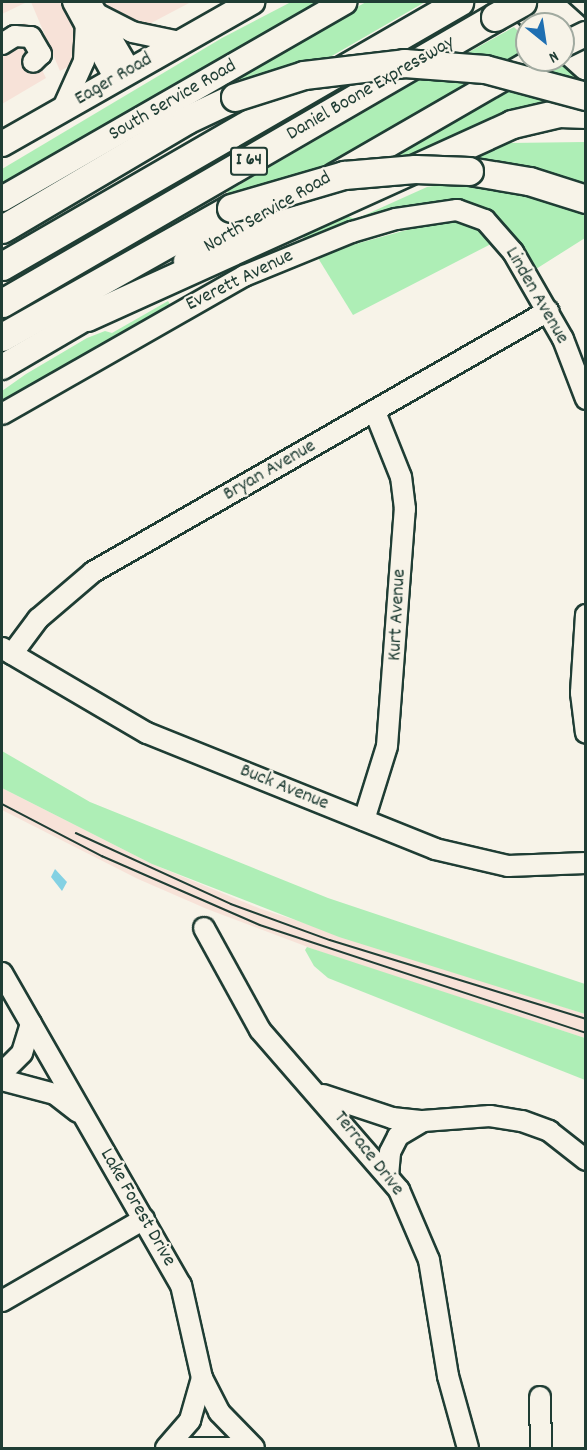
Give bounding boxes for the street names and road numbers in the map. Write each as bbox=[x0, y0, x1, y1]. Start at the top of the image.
street label: Daniel Boone Expressway bbox=[283, 31, 459, 147]
street label: Eager Road bbox=[71, 48, 157, 112]
street label: South Service Road bbox=[105, 55, 241, 147]
road number: I 64 bbox=[230, 146, 268, 176]
street label: North Service Road bbox=[200, 167, 336, 259]
street label: Linden Avenue bbox=[499, 243, 573, 349]
street label: Everett Avenue bbox=[182, 245, 298, 317]
street label: Bryan Avenue bbox=[219, 435, 321, 507]
street label: Kurt Avenue bbox=[384, 568, 412, 662]
street label: Buck Avenue bbox=[236, 759, 332, 817]
street label: Terrace Drive bbox=[327, 1107, 409, 1201]
street label: Lake Forest Drive bbox=[94, 1145, 180, 1271]

